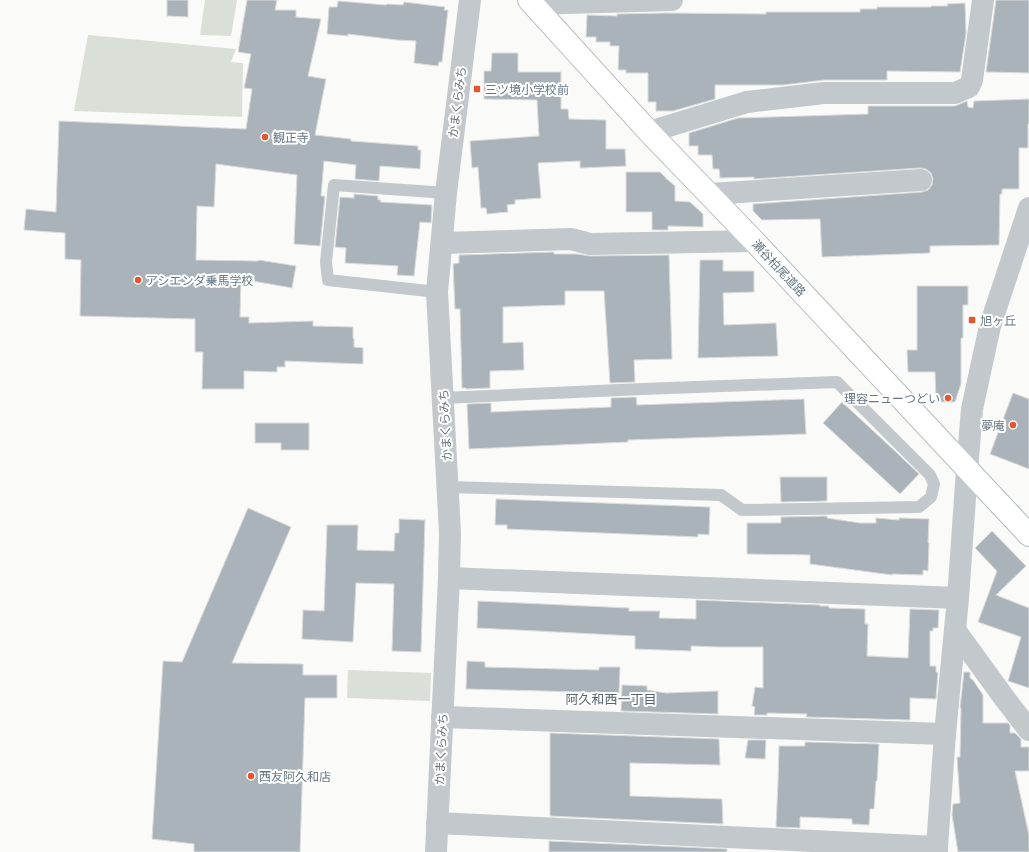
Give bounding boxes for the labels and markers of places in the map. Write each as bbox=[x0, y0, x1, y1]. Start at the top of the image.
place label: 三ツ境小学校前 bbox=[485, 82, 569, 97]
marker: 三ツ境小学校前 bbox=[472, 84, 482, 94]
place label: 観正寺 bbox=[273, 130, 309, 145]
marker: 観正寺 bbox=[260, 132, 270, 142]
place label: アシエンダ乗馬学校 bbox=[146, 273, 254, 288]
marker: アシエンダ乗馬学校 bbox=[133, 275, 143, 285]
place label: 旭ヶ丘 bbox=[980, 313, 1016, 328]
marker: 旭ヶ丘 bbox=[967, 315, 977, 325]
place label: 理容ニューつどい bbox=[844, 391, 940, 406]
marker: 理容ニューつどい bbox=[943, 393, 953, 403]
place label: 夢庵 bbox=[981, 418, 1005, 433]
marker: 夢庵 bbox=[1008, 420, 1018, 430]
place label: 西友阿久和店 bbox=[259, 769, 331, 784]
marker: 西友阿久和店 bbox=[246, 771, 256, 781]

